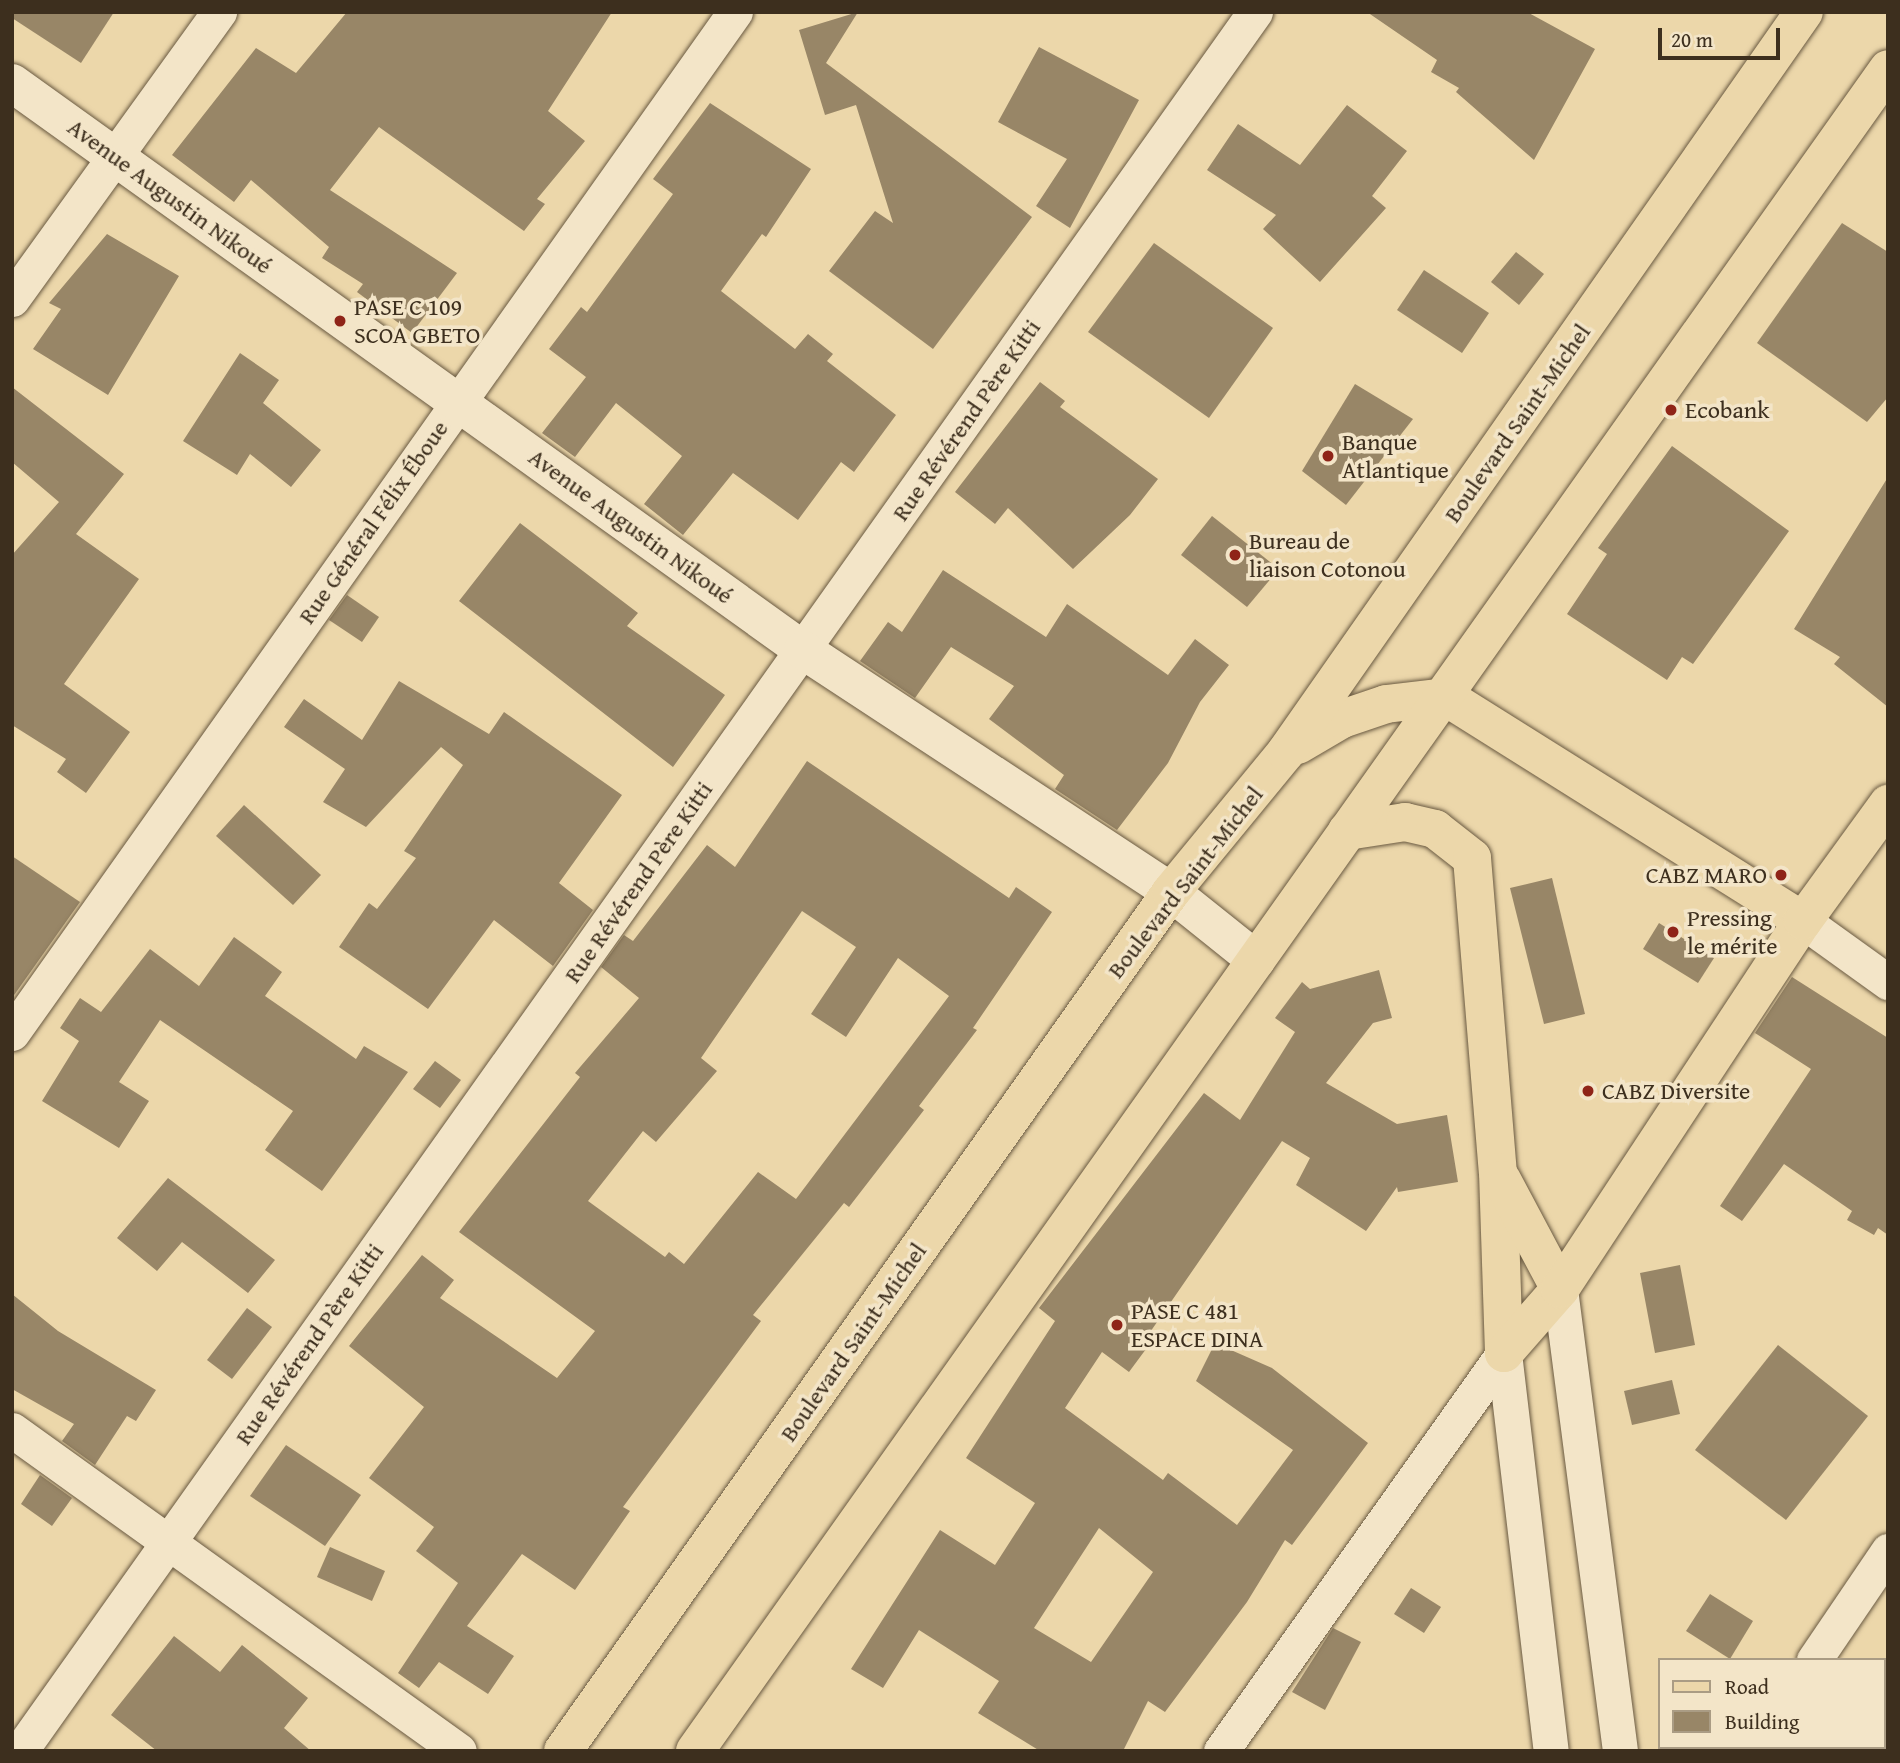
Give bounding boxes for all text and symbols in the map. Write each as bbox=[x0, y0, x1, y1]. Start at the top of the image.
scale bar bbox=[1662, 14, 1784, 58]
text: 20 m bbox=[1671, 24, 1713, 55]
street label: Avenue Augustin Nikoué bbox=[62, 112, 278, 280]
place label: PASE C 109 SCOA GBETO bbox=[354, 293, 480, 349]
marker: PASE C 109 SCOA GBETO bbox=[332, 313, 348, 329]
street label: Rue Révérend Père Kitti bbox=[886, 314, 1046, 526]
street label: Boulevard Saint-Michel bbox=[1438, 318, 1596, 528]
place label: Ecobank bbox=[1685, 396, 1769, 424]
marker: Ecobank bbox=[1663, 402, 1679, 418]
street label: Rue Général Félix Éboue bbox=[292, 415, 454, 629]
place label: Banque Atlantique bbox=[1342, 428, 1449, 484]
street label: Avenue Augustin Nikoué bbox=[523, 442, 739, 610]
marker: Banque Atlantique bbox=[1320, 448, 1336, 464]
place label: Bureau de liaison Cotonou bbox=[1249, 527, 1406, 583]
marker: Bureau de liaison Cotonou bbox=[1227, 547, 1243, 563]
street label: Rue Révérend Père Kitti bbox=[558, 776, 718, 988]
street label: Boulevard Saint-Michel bbox=[1101, 780, 1269, 984]
place label: CABZ MARO bbox=[1646, 861, 1767, 889]
marker: CABZ MARO bbox=[1773, 867, 1789, 883]
place label: Pressing le mérite bbox=[1687, 904, 1778, 960]
marker: Pressing le mérite bbox=[1665, 924, 1681, 940]
place label: CABZ Diversite bbox=[1602, 1077, 1750, 1105]
marker: CABZ Diversite bbox=[1580, 1083, 1596, 1099]
street label: Boulevard Saint-Michel bbox=[774, 1237, 932, 1447]
street label: Rue Révérend Père Kitti bbox=[229, 1238, 389, 1450]
place label: PASE C 481 ESPACE DINA bbox=[1131, 1297, 1263, 1353]
marker: PASE C 481 ESPACE DINA bbox=[1109, 1317, 1125, 1333]
legend bbox=[1658, 1658, 1886, 1749]
text: Road bbox=[1725, 1671, 1769, 1702]
text: Building bbox=[1725, 1706, 1799, 1737]

